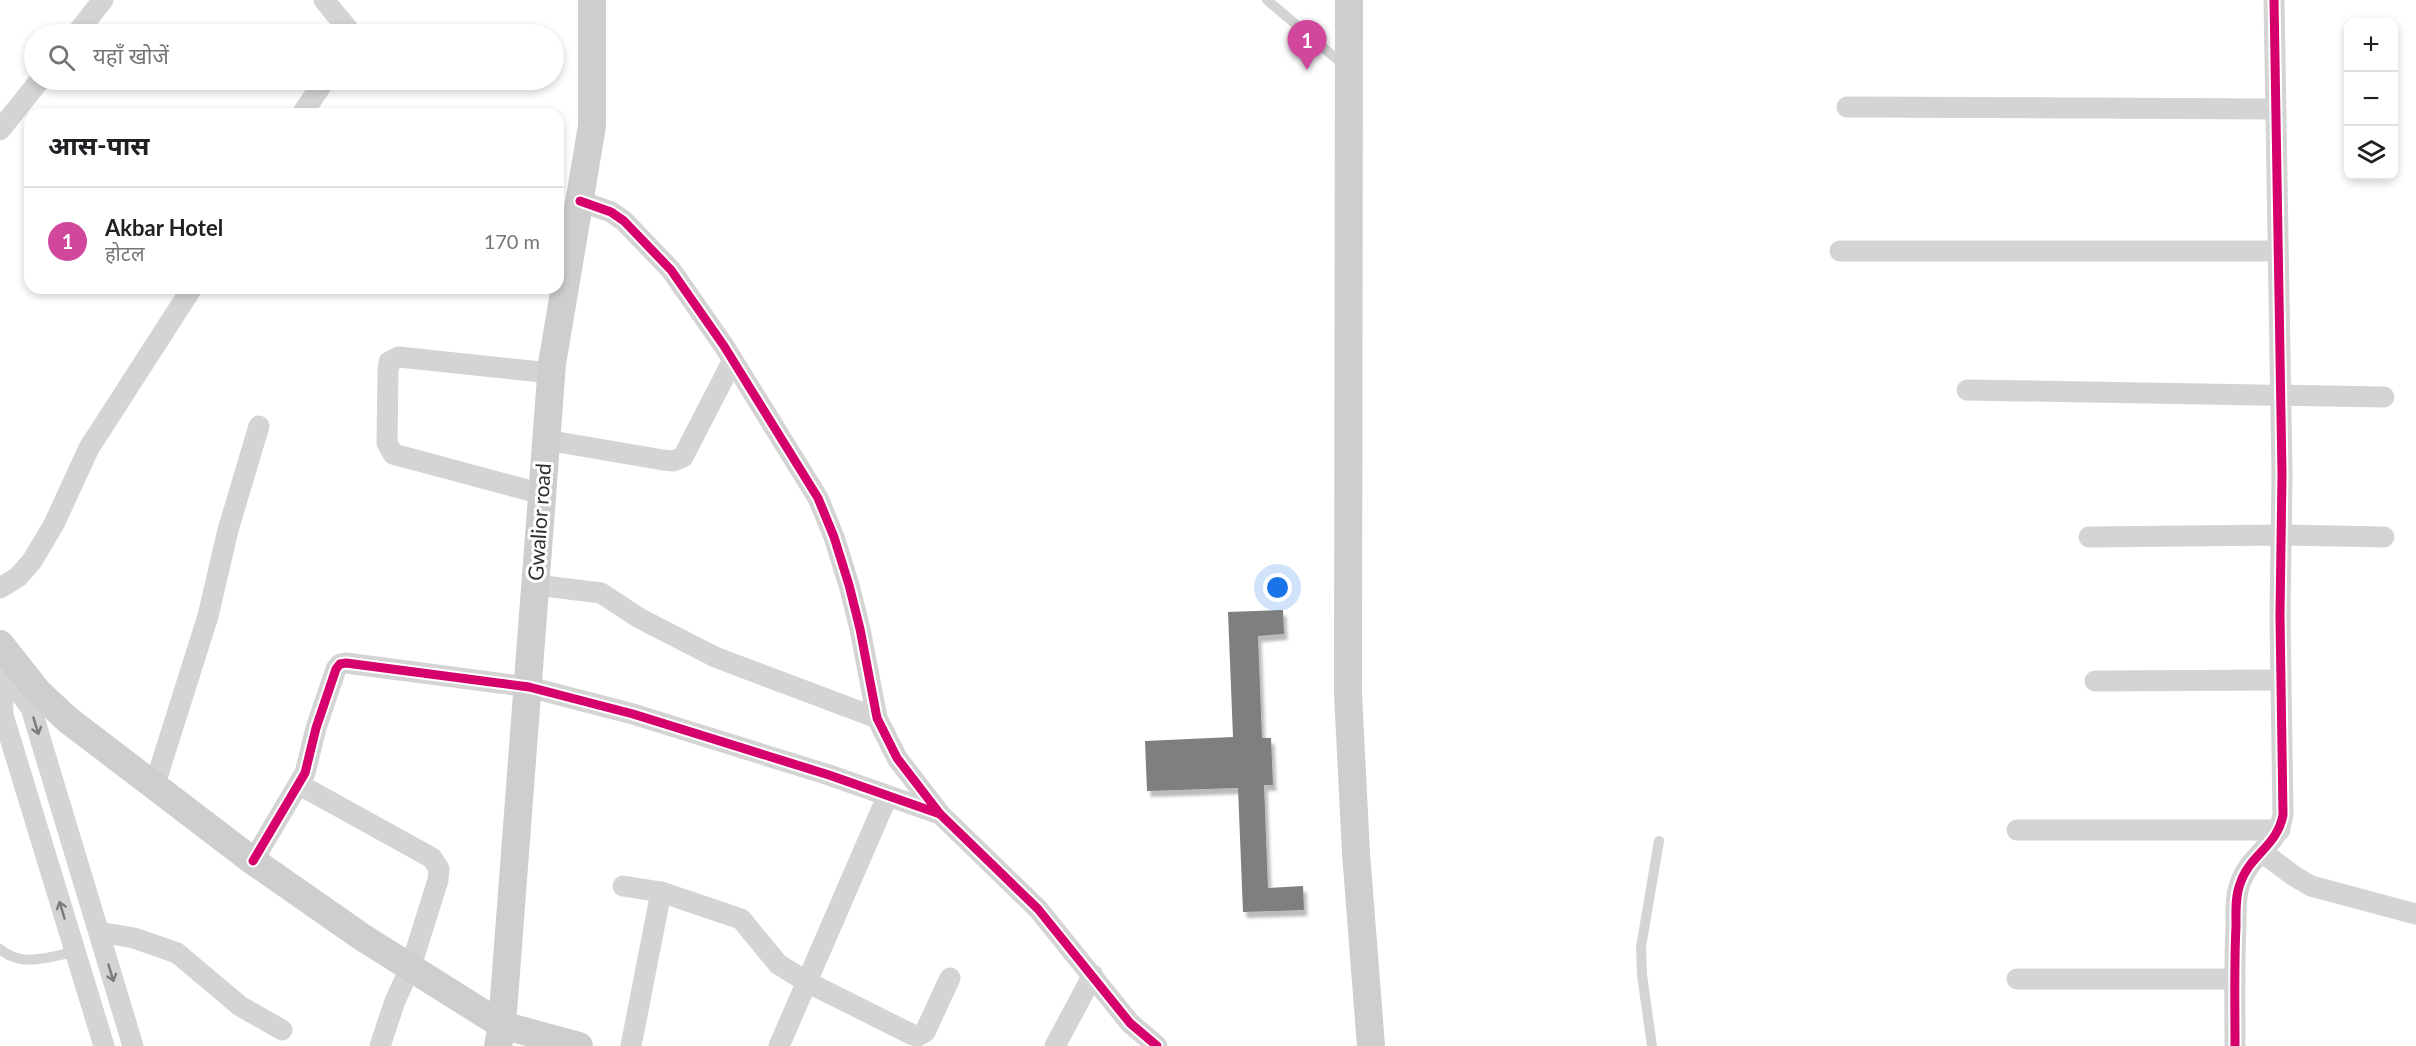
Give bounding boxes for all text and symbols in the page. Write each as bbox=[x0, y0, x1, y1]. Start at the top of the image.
map controls bbox=[2344, 18, 2398, 180]
button: + bbox=[2344, 18, 2398, 72]
pin: 1 bbox=[1288, 20, 1326, 70]
search box bbox=[24, 24, 564, 90]
icon: search bbox=[45, 41, 78, 74]
text: यहाँ खोजें bbox=[93, 42, 169, 69]
button: − bbox=[2344, 72, 2398, 126]
button: layers bbox=[2344, 126, 2398, 180]
text: आस-पास bbox=[48, 129, 150, 161]
text: Akbar Hotel bbox=[105, 214, 223, 241]
text: 1 bbox=[62, 229, 73, 253]
text: 170 m bbox=[484, 229, 540, 253]
text: होटल bbox=[105, 241, 144, 265]
street label: Gwalior road bbox=[522, 462, 555, 581]
your location bbox=[1263, 573, 1292, 602]
one-way arrow bbox=[31, 716, 42, 735]
one-way arrow bbox=[55, 901, 66, 920]
one-way arrow bbox=[106, 963, 117, 982]

